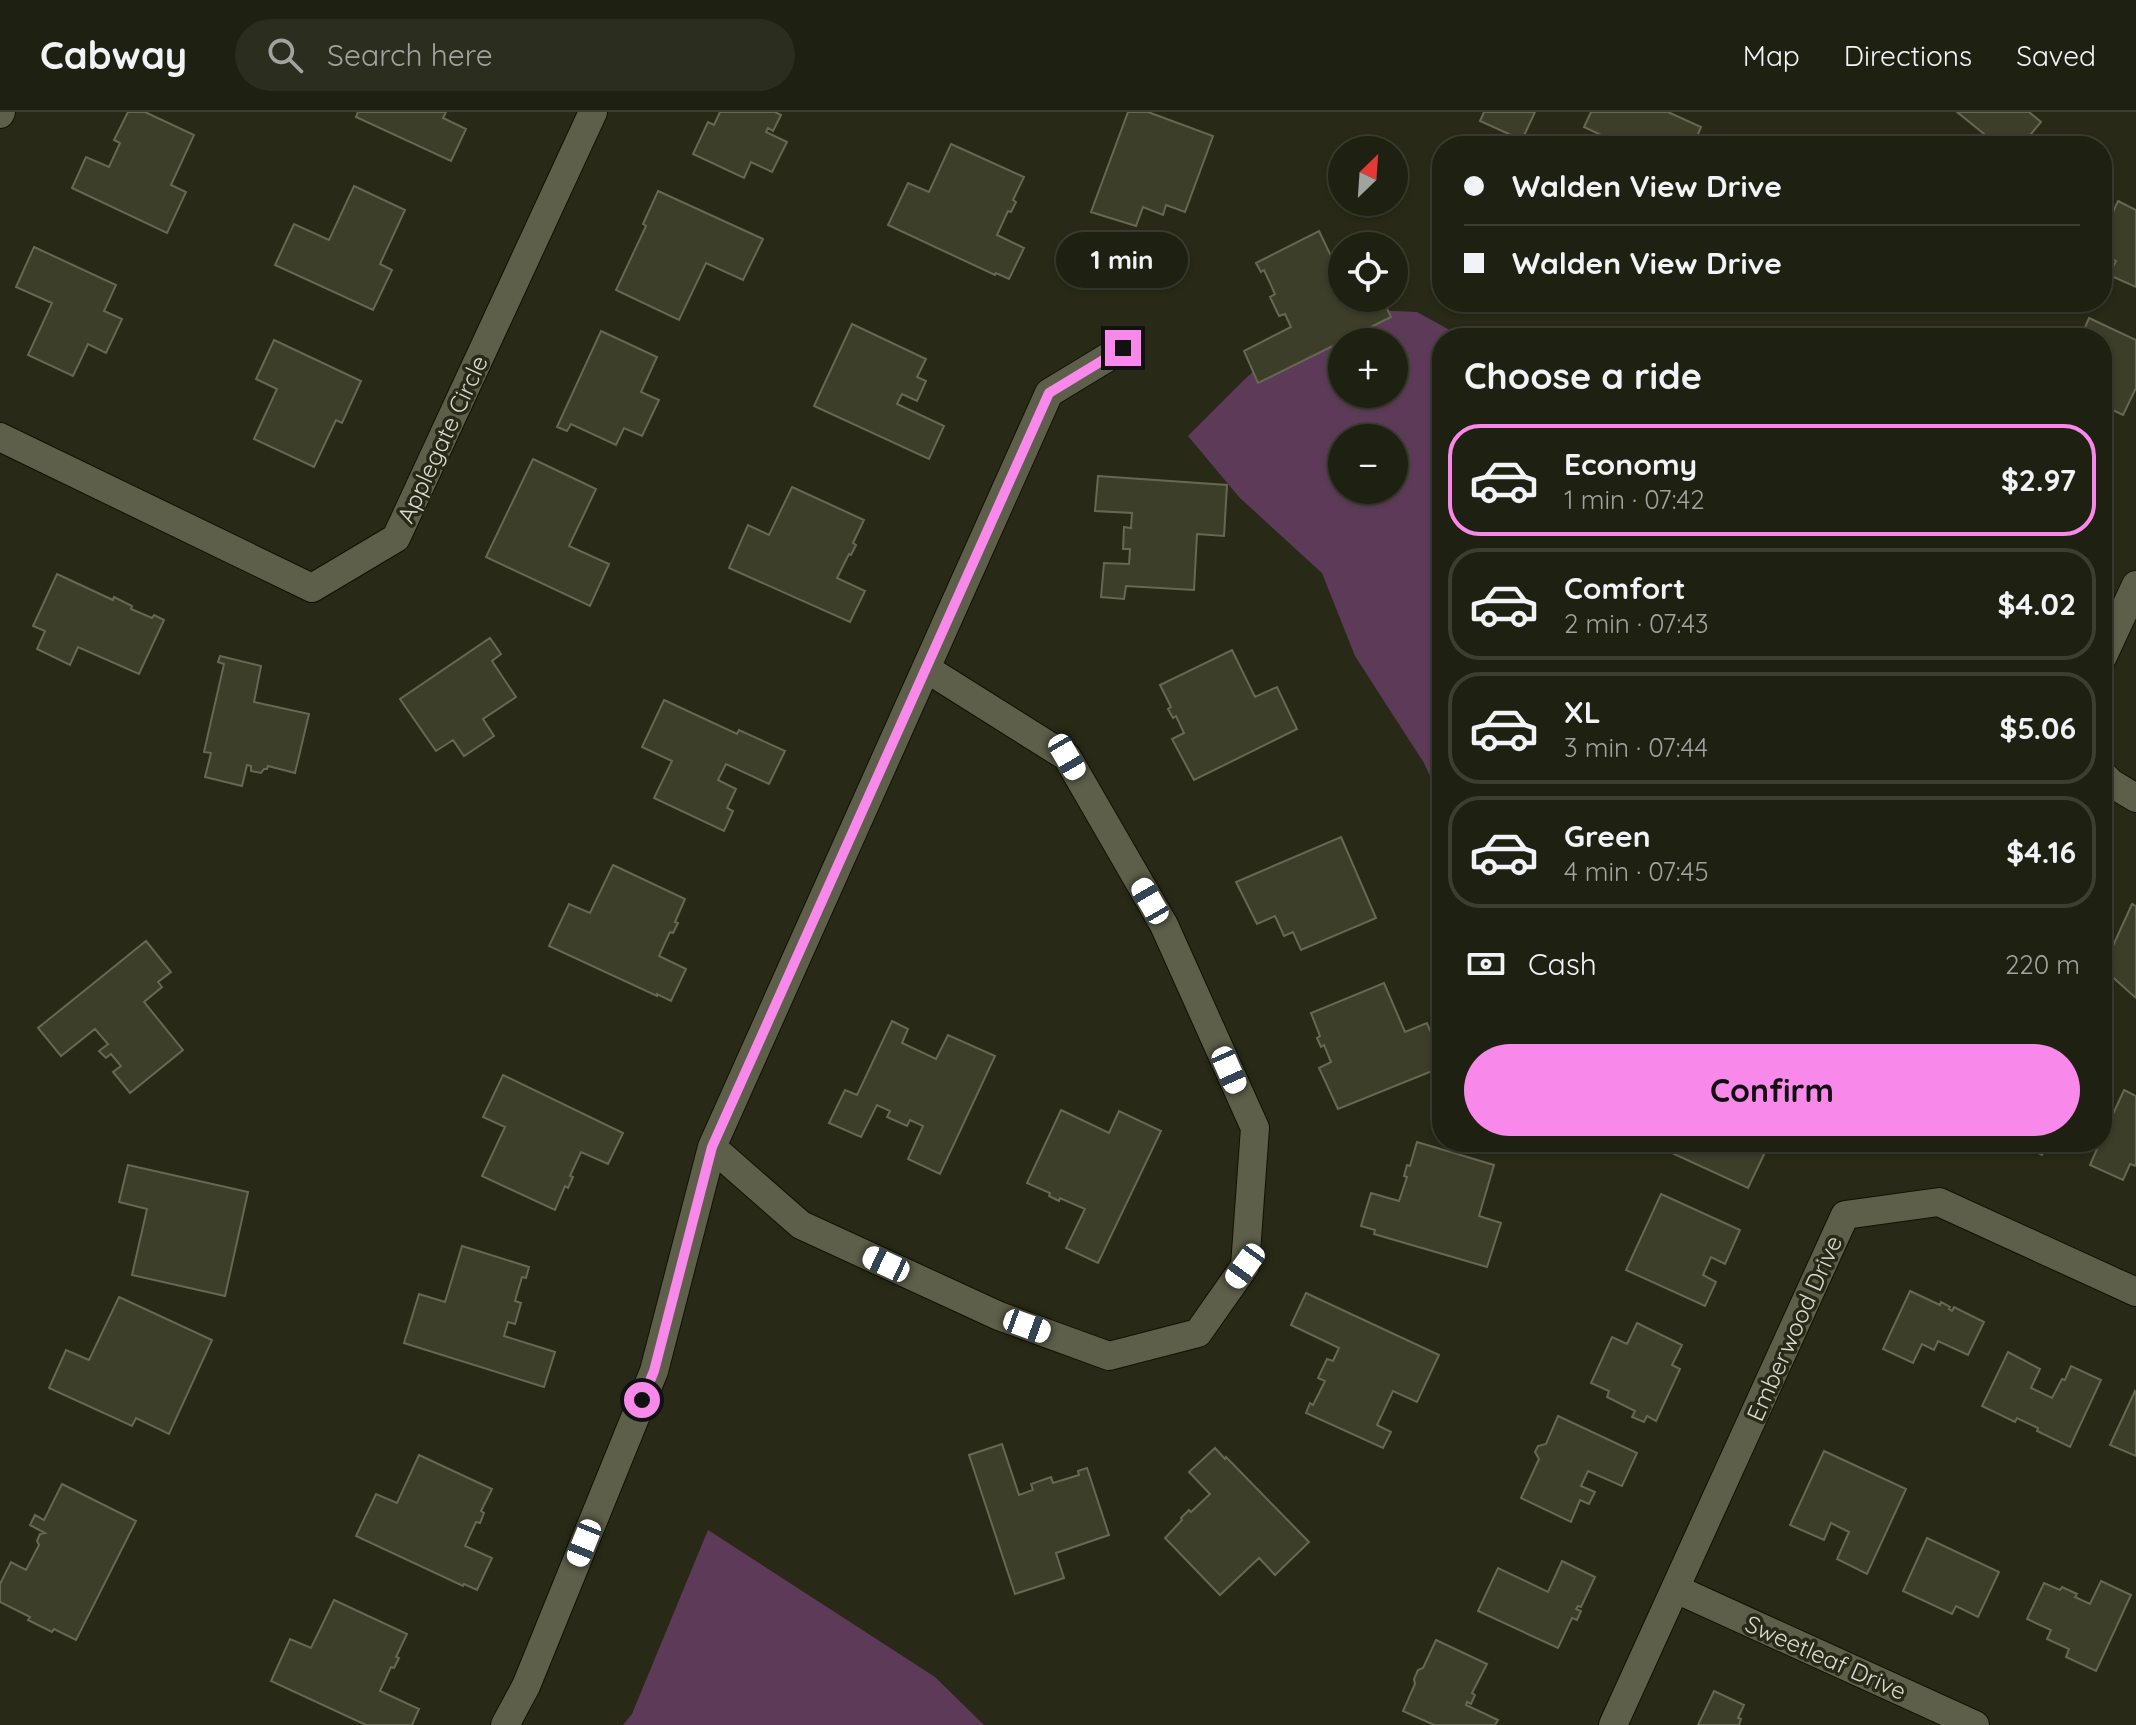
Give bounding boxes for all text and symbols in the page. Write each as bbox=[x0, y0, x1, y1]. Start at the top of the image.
search box bbox=[235, 19, 795, 91]
text: Cabway bbox=[40, 31, 187, 79]
icon: search bbox=[263, 33, 307, 77]
text: Search here bbox=[327, 36, 493, 74]
text: Map bbox=[1743, 38, 1800, 73]
text: Directions bbox=[1844, 38, 1972, 73]
text: Saved bbox=[2016, 38, 2096, 73]
north arrow bbox=[1328, 136, 1408, 216]
map controls bbox=[1328, 136, 1408, 504]
text: Walden View Drive bbox=[1512, 167, 1782, 205]
callout: 1 min bbox=[1057, 232, 1189, 288]
button: locate bbox=[1328, 232, 1408, 312]
text: 1 min bbox=[1091, 243, 1154, 276]
text: Walden View Drive bbox=[1512, 244, 1782, 282]
button: + bbox=[1328, 328, 1408, 408]
route end bbox=[1105, 330, 1141, 366]
street label: Applegate Circle bbox=[390, 350, 494, 528]
text: Choose a ride bbox=[1464, 353, 1702, 398]
button: − bbox=[1328, 424, 1408, 504]
icon: car bbox=[1468, 444, 1540, 516]
text: Economy bbox=[1564, 445, 1697, 483]
text: $2.97 bbox=[2001, 461, 2076, 499]
text: 1 min · 07:42 bbox=[1564, 483, 1705, 516]
icon: car bbox=[1468, 568, 1540, 640]
text: Comfort bbox=[1564, 569, 1685, 607]
text: $4.02 bbox=[1997, 585, 2076, 623]
text: 2 min · 07:43 bbox=[1564, 607, 1709, 640]
icon: car bbox=[1468, 692, 1540, 764]
text: XL bbox=[1564, 693, 1601, 731]
text: $5.06 bbox=[2000, 709, 2076, 747]
car bbox=[1045, 730, 1089, 784]
text: 3 min · 07:44 bbox=[1564, 731, 1708, 764]
icon: car bbox=[1468, 816, 1540, 888]
text: Green bbox=[1564, 817, 1651, 855]
text: $4.16 bbox=[2006, 833, 2076, 871]
text: 4 min · 07:45 bbox=[1564, 855, 1709, 888]
car bbox=[1128, 874, 1172, 928]
icon: cash bbox=[1464, 942, 1508, 986]
text: Cash bbox=[1528, 945, 1597, 983]
text: 220 m bbox=[2005, 948, 2080, 981]
car bbox=[1208, 1043, 1250, 1097]
button: Confirm bbox=[1464, 1044, 2080, 1136]
street label: Emberwood Drive bbox=[1740, 1231, 1848, 1425]
car bbox=[1221, 1240, 1269, 1292]
car bbox=[859, 1243, 913, 1285]
car bbox=[1000, 1307, 1054, 1345]
route start bbox=[624, 1382, 660, 1418]
car bbox=[564, 1516, 604, 1570]
street label: Sweetleaf Drive bbox=[1741, 1608, 1911, 1706]

